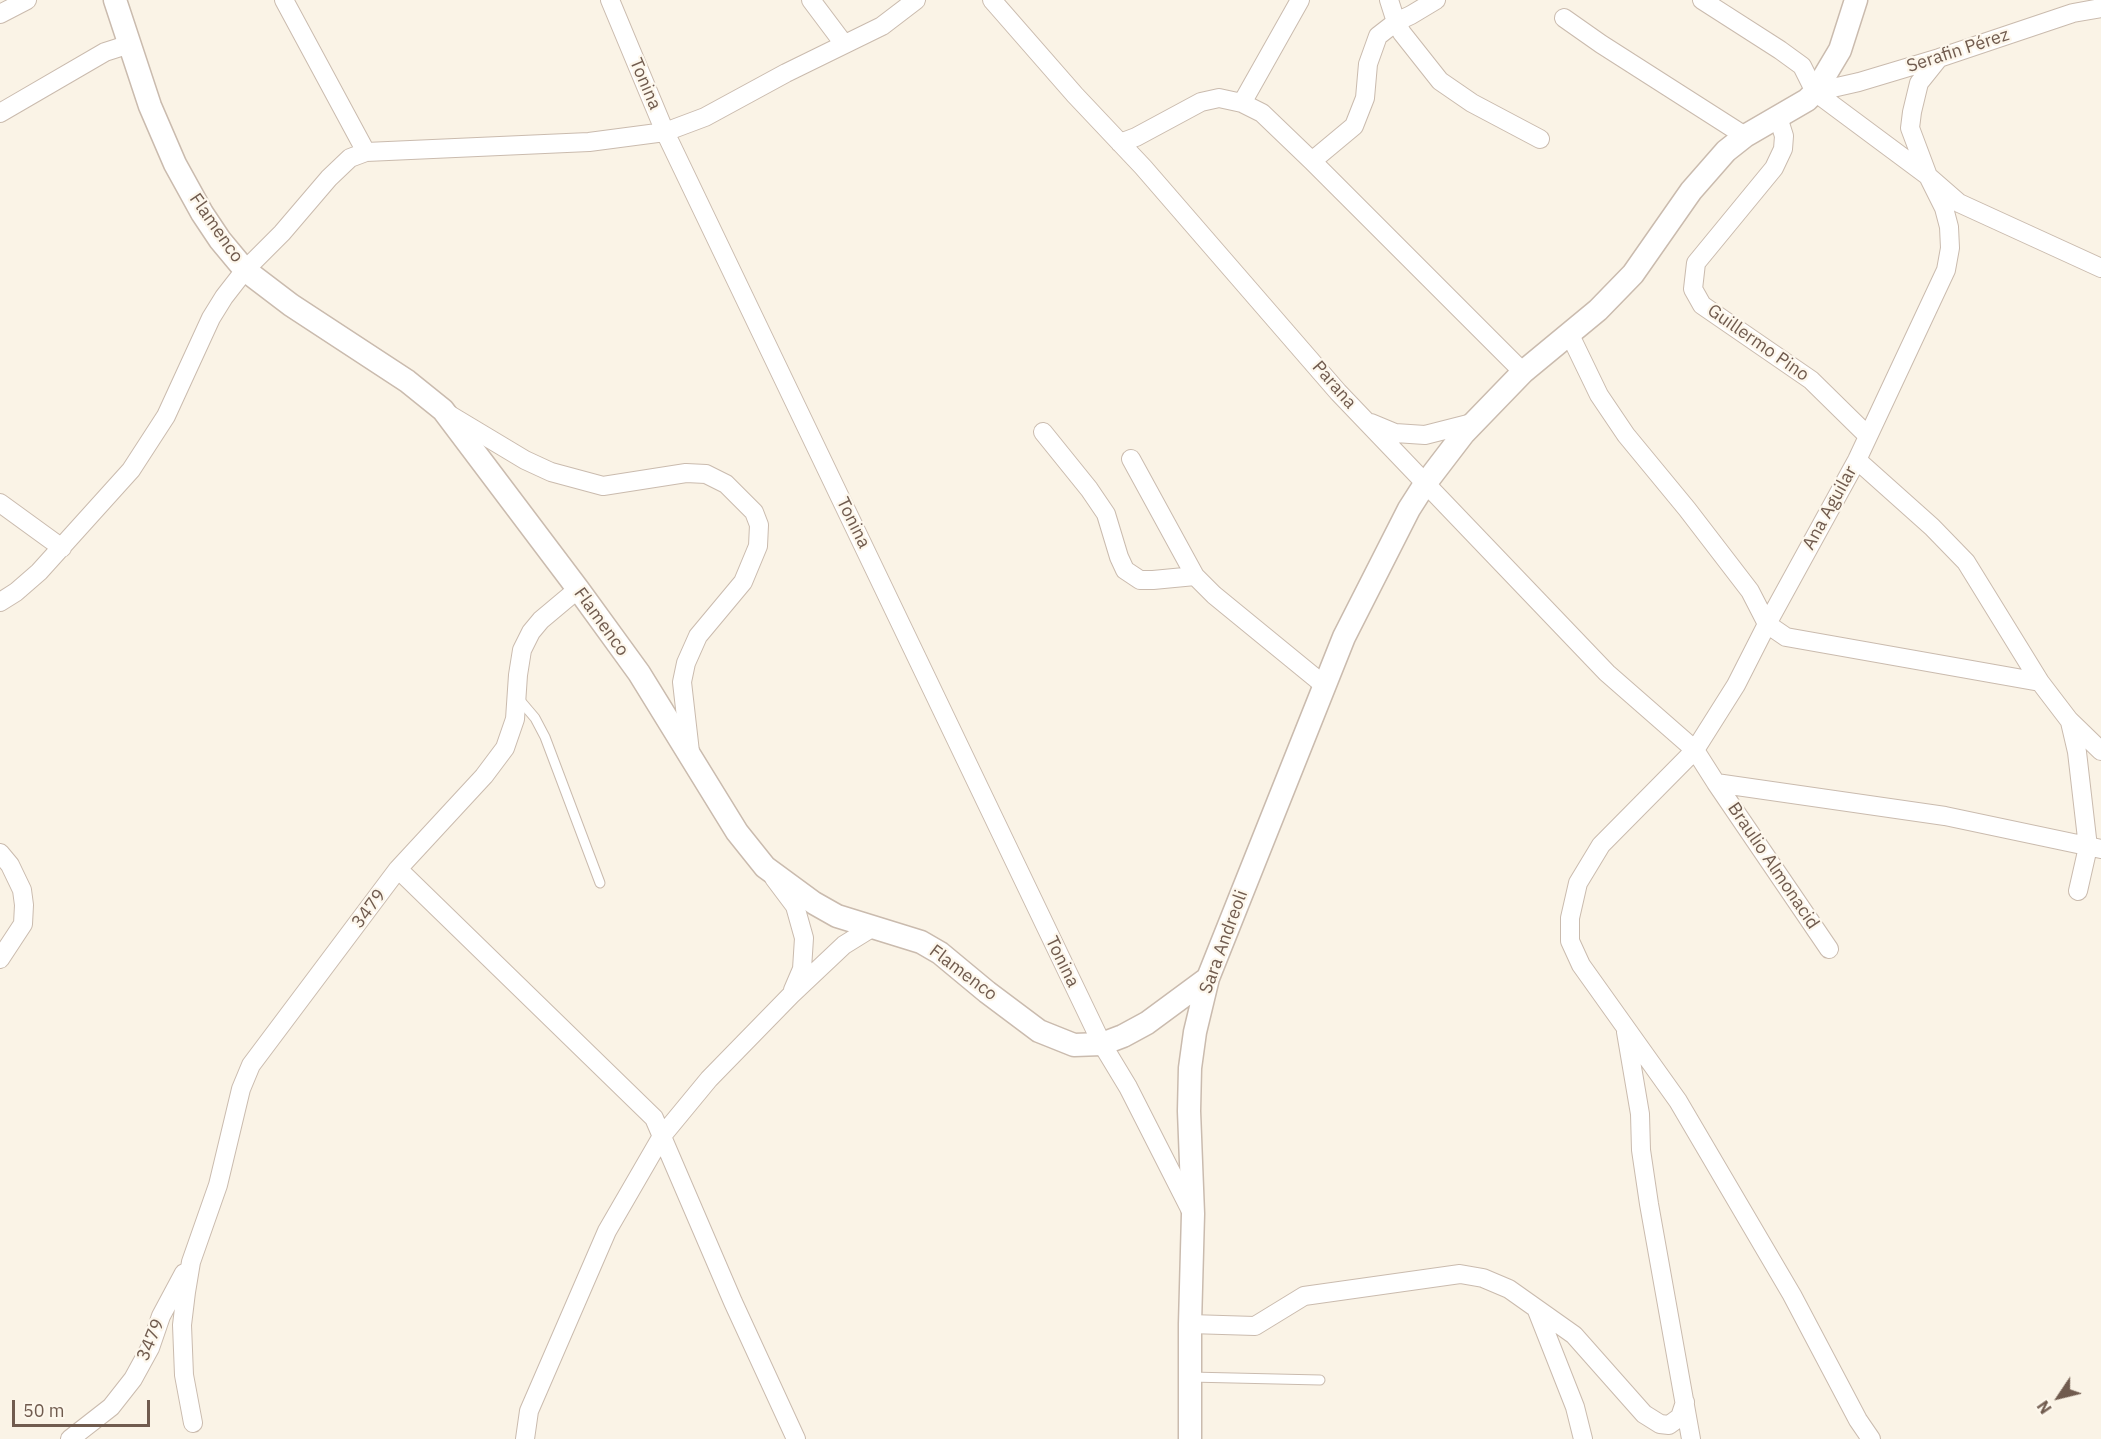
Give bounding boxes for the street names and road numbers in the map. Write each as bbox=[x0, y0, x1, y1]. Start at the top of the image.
street label: Serafin Pérez bbox=[1904, 24, 2012, 78]
street label: Tonina bbox=[625, 55, 665, 113]
street label: Flamenco bbox=[184, 189, 248, 267]
street label: Guillermo Pino bbox=[1703, 300, 1813, 386]
street label: Parana bbox=[1307, 357, 1361, 413]
street label: Ana Aguilar bbox=[1798, 462, 1862, 554]
street label: Tonina bbox=[832, 494, 874, 552]
street label: Flamenco bbox=[569, 584, 633, 660]
street label: Braulio Almonacid bbox=[1723, 799, 1823, 933]
street label: 3479 bbox=[347, 885, 391, 933]
street label: Sara Andreoli bbox=[1195, 887, 1253, 997]
street label: Tonina bbox=[1041, 933, 1083, 991]
street label: Flamenco bbox=[925, 940, 1001, 1006]
street label: 3479 bbox=[133, 1316, 169, 1364]

